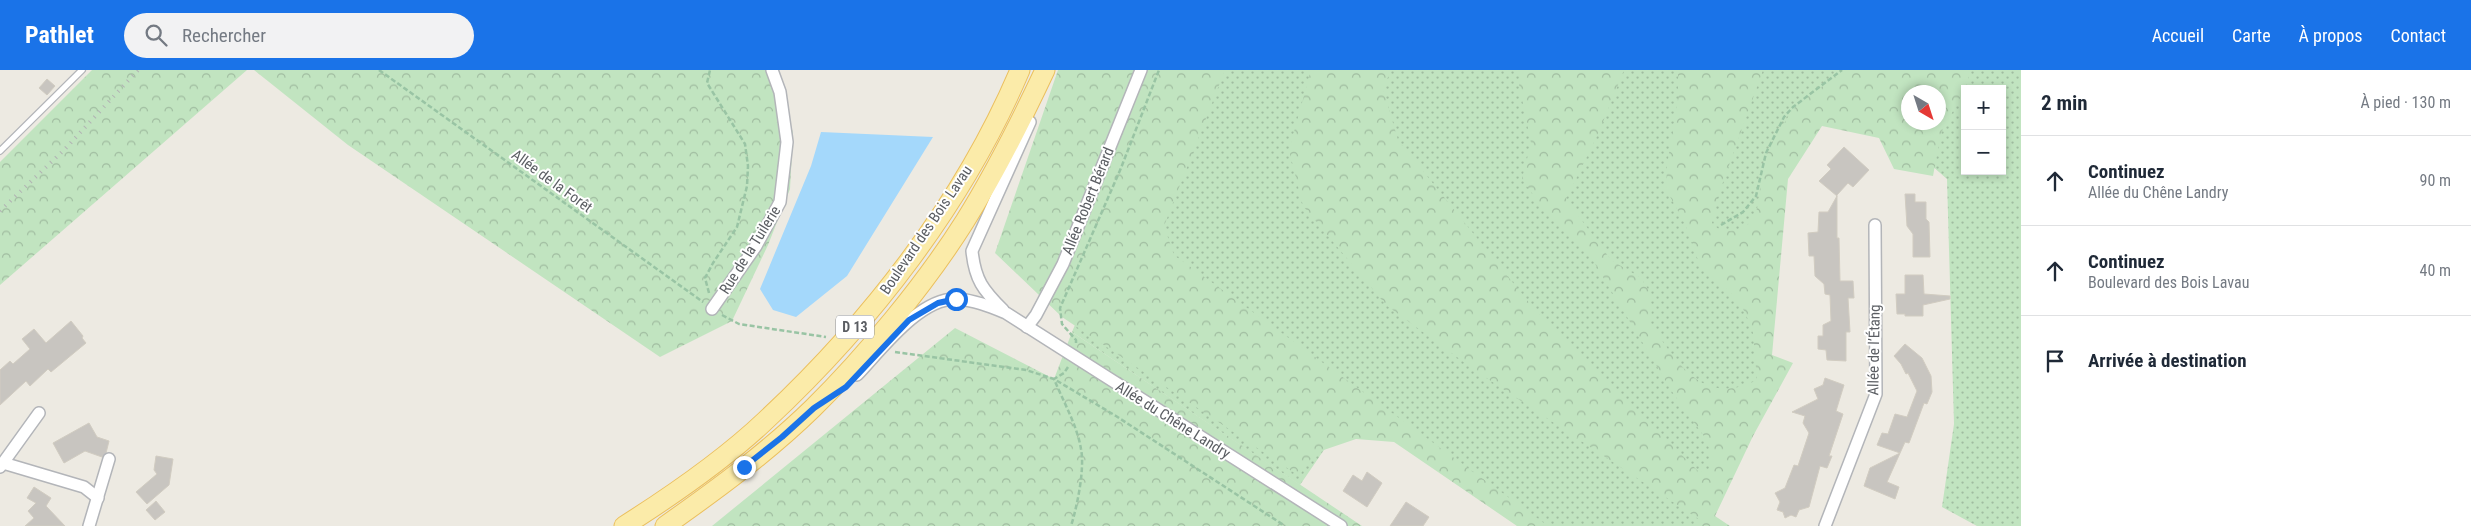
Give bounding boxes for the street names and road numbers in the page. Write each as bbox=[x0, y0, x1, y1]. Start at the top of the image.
street label: Allée Robert Bérard bbox=[1058, 145, 1118, 257]
street label: Allée de la Forêt bbox=[508, 146, 596, 216]
street label: Boulevard des Bois Lavau bbox=[876, 162, 976, 298]
street label: Rue de la Tuilerie bbox=[716, 203, 784, 297]
street label: Allée de l’Étang bbox=[1864, 304, 1884, 396]
road number: D 13 bbox=[836, 316, 874, 338]
street label: Allée du Chêne Landry bbox=[1112, 377, 1234, 463]

